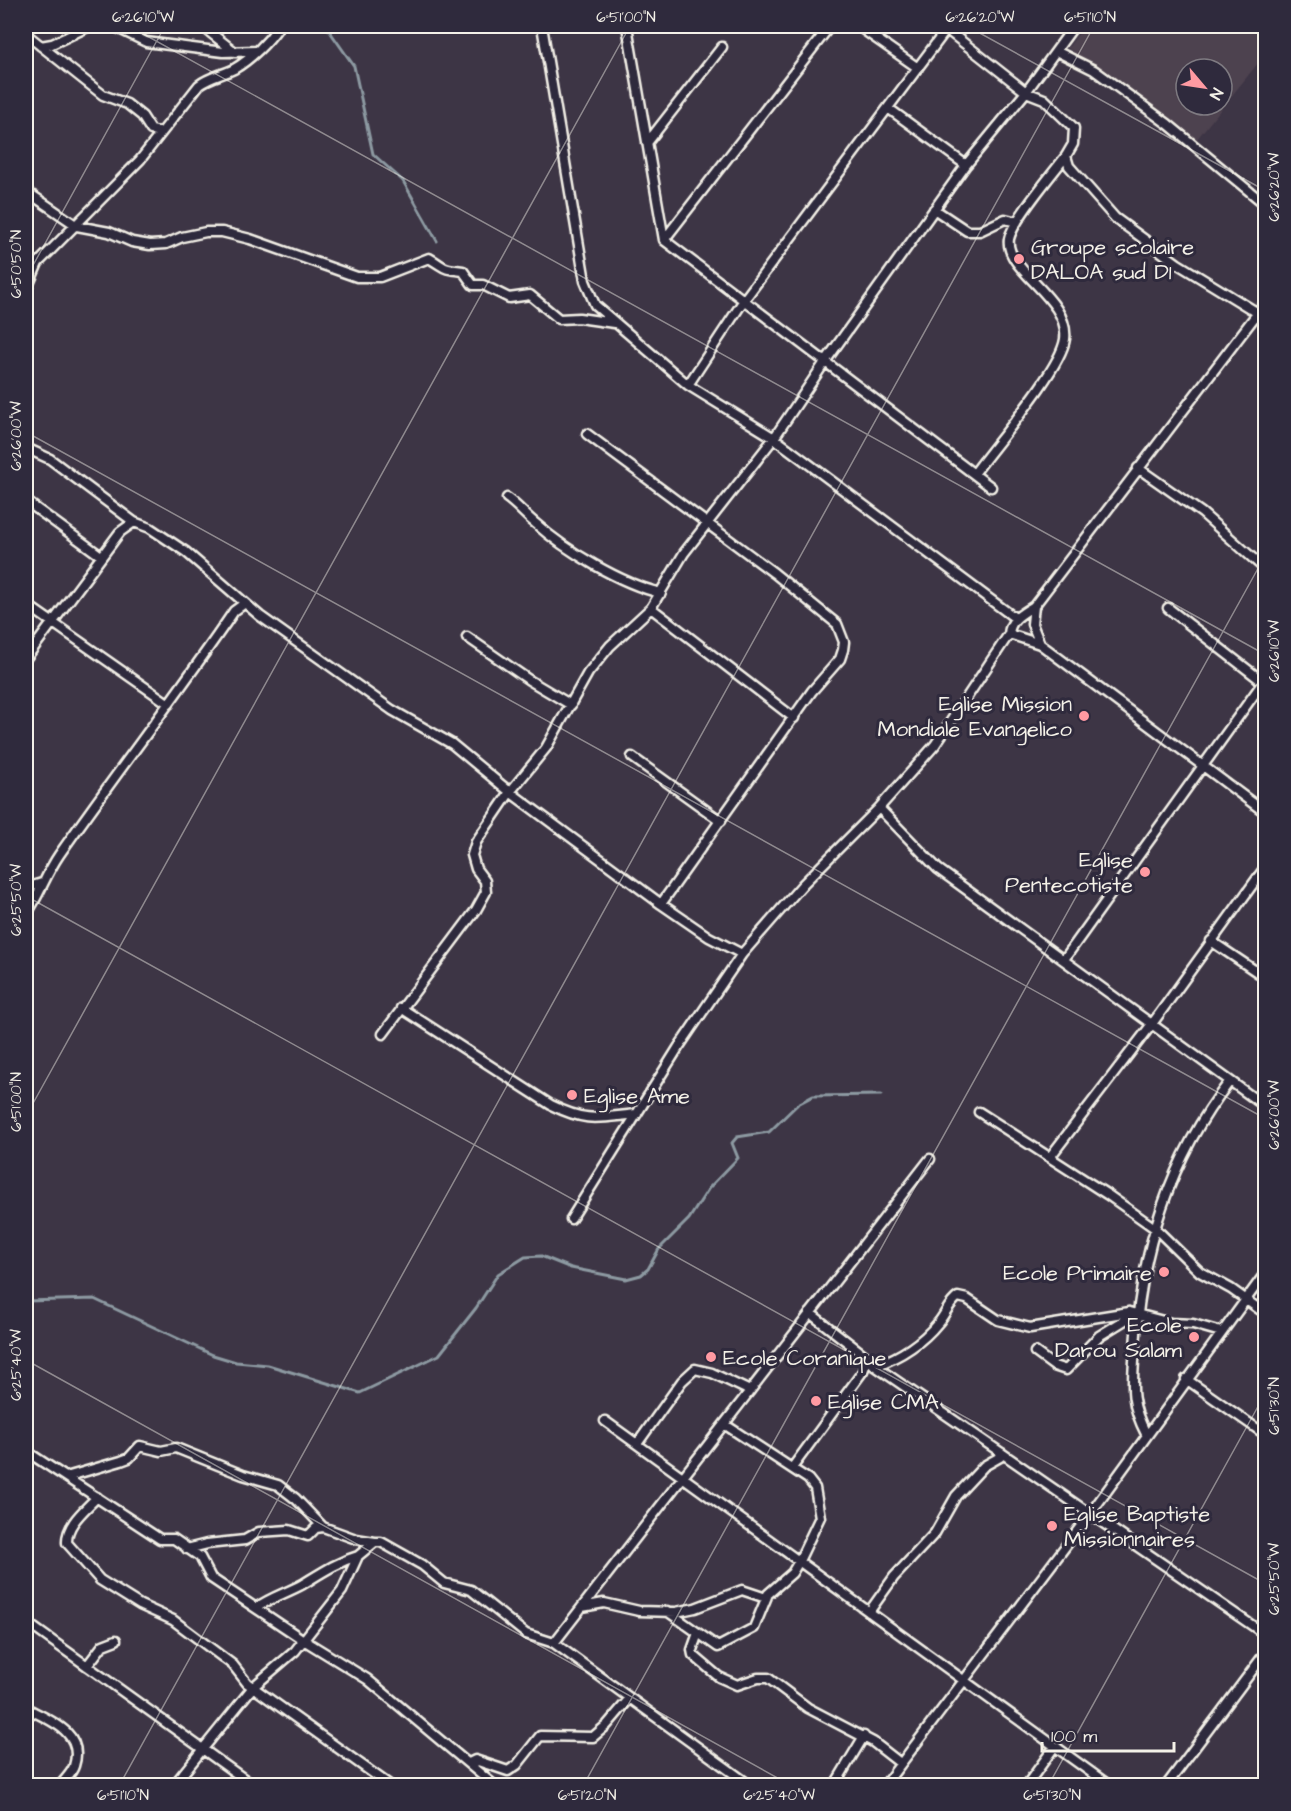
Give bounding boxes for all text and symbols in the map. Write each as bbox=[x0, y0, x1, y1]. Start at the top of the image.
text: 6°26'10"W bbox=[112, 7, 174, 28]
text: 6°51'00"N bbox=[596, 7, 656, 28]
text: 6°26'20"W bbox=[946, 7, 1014, 28]
text: 6°51'10"N bbox=[1064, 7, 1116, 28]
north arrow bbox=[1174, 57, 1234, 117]
text: N bbox=[1204, 84, 1228, 104]
text: 6°26'20"W bbox=[1264, 153, 1285, 221]
text: 6°50'50"N bbox=[6, 230, 27, 298]
place label: Groupe scolaire DALOA sud D1 bbox=[1031, 232, 1194, 288]
marker: Groupe scolaire DALOA sud D1 bbox=[1012, 252, 1026, 266]
text: 6°26'00"W bbox=[6, 401, 27, 471]
text: 6°26'10"W bbox=[1264, 620, 1285, 682]
place label: Eglise Mission Mondiale Evangelico bbox=[878, 689, 1073, 746]
marker: Eglise Mission Mondiale Evangelico bbox=[1077, 709, 1091, 723]
place label: Eglise Pentecotiste bbox=[1005, 845, 1133, 901]
text: 6°25'50"W bbox=[6, 864, 27, 936]
marker: Eglise Pentecotiste bbox=[1138, 865, 1152, 879]
text: 6°51'00"N bbox=[6, 1072, 27, 1132]
text: 6°26'00"W bbox=[1264, 1080, 1285, 1150]
place label: Eglise Ame bbox=[584, 1081, 690, 1113]
marker: Eglise Ame bbox=[565, 1088, 579, 1102]
place label: Ecole Primaire bbox=[1003, 1258, 1152, 1289]
marker: Ecole Primaire bbox=[1157, 1265, 1171, 1279]
place label: Ecole Darou Salam bbox=[1055, 1310, 1182, 1366]
text: 6°25'40"W bbox=[6, 1329, 27, 1401]
marker: Ecole Darou Salam bbox=[1187, 1330, 1201, 1344]
place label: Ecole Coranique bbox=[723, 1343, 887, 1374]
marker: Ecole Coranique bbox=[704, 1350, 718, 1364]
text: 6°51'30"N bbox=[1264, 1377, 1285, 1435]
place label: Eglise CMA bbox=[828, 1387, 939, 1419]
marker: Eglise CMA bbox=[809, 1394, 823, 1408]
place label: Eglise Baptiste Missionnaires bbox=[1064, 1499, 1210, 1555]
marker: Eglise Baptiste Missionnaires bbox=[1045, 1519, 1059, 1533]
text: 6°25'50"W bbox=[1264, 1543, 1285, 1615]
scale bar bbox=[1042, 1715, 1174, 1753]
text: 100 m bbox=[1051, 1724, 1097, 1749]
text: 6°51'10"N bbox=[97, 1785, 149, 1806]
text: 6°51'20"N bbox=[558, 1785, 616, 1806]
text: 6°25'40"W bbox=[743, 1785, 815, 1806]
text: 6°51'30"N bbox=[1023, 1785, 1081, 1806]

